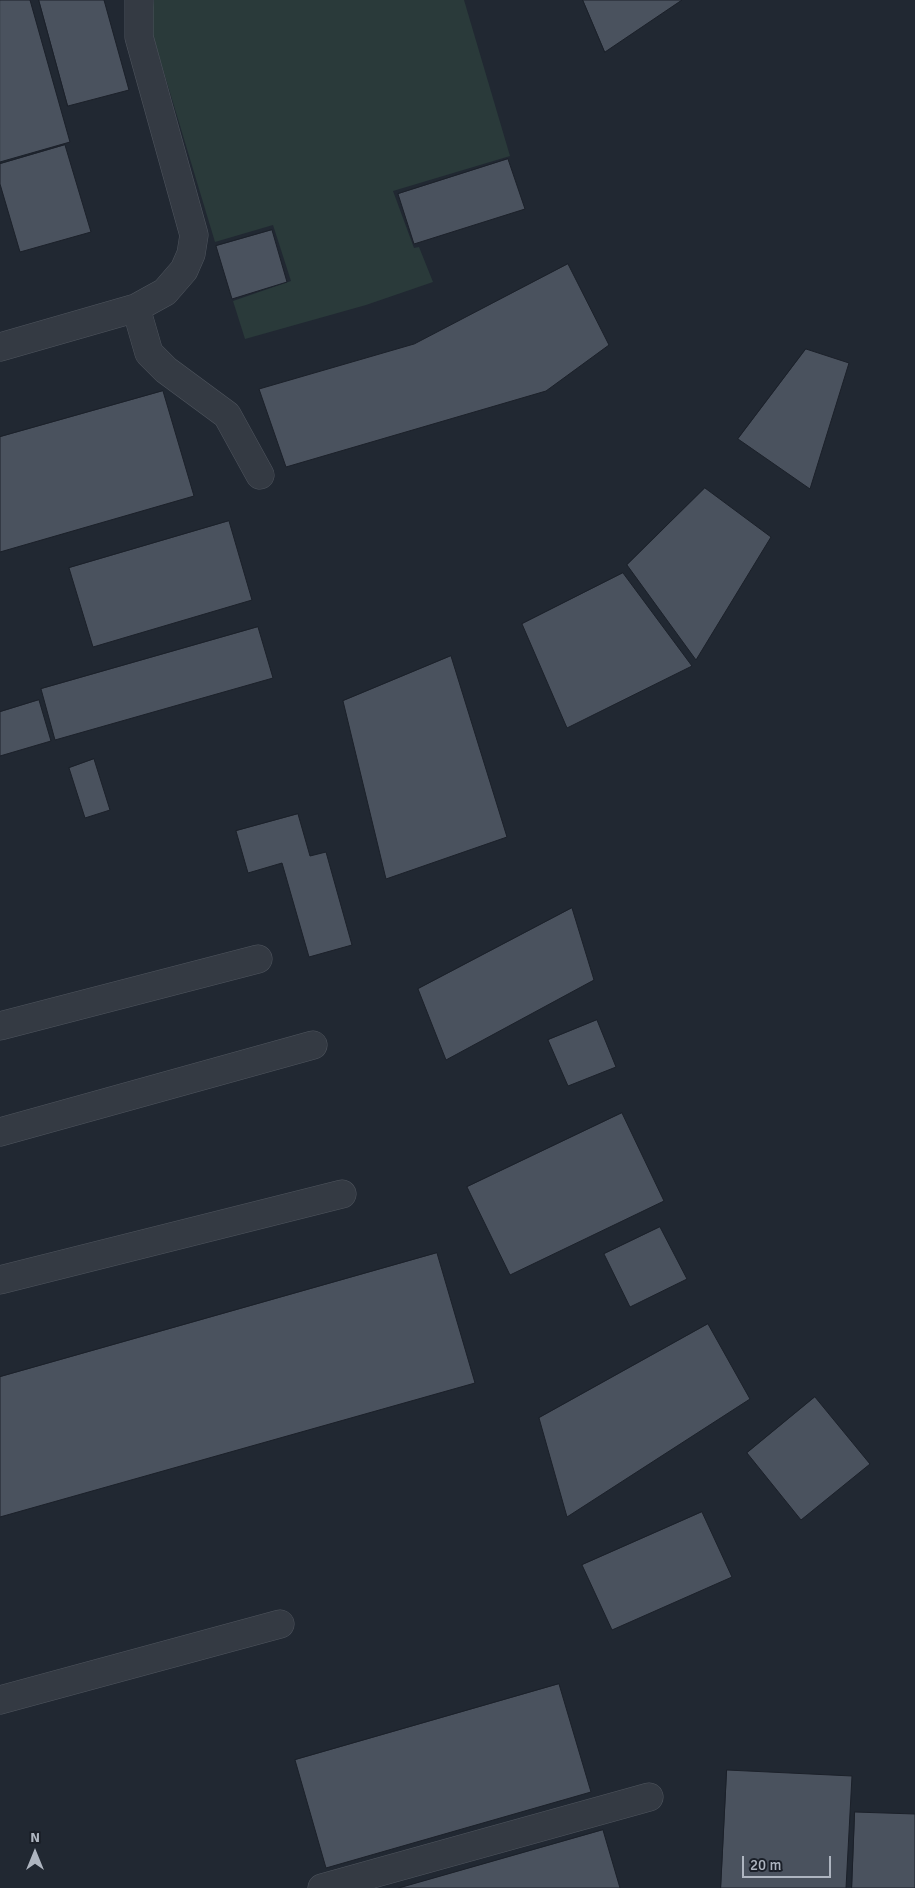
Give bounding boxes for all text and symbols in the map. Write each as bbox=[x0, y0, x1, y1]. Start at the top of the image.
north arrow bbox=[10, 1828, 60, 1878]
text: N bbox=[30, 1829, 40, 1846]
scale bar bbox=[745, 1846, 834, 1878]
text: 20 m bbox=[750, 1856, 781, 1874]

